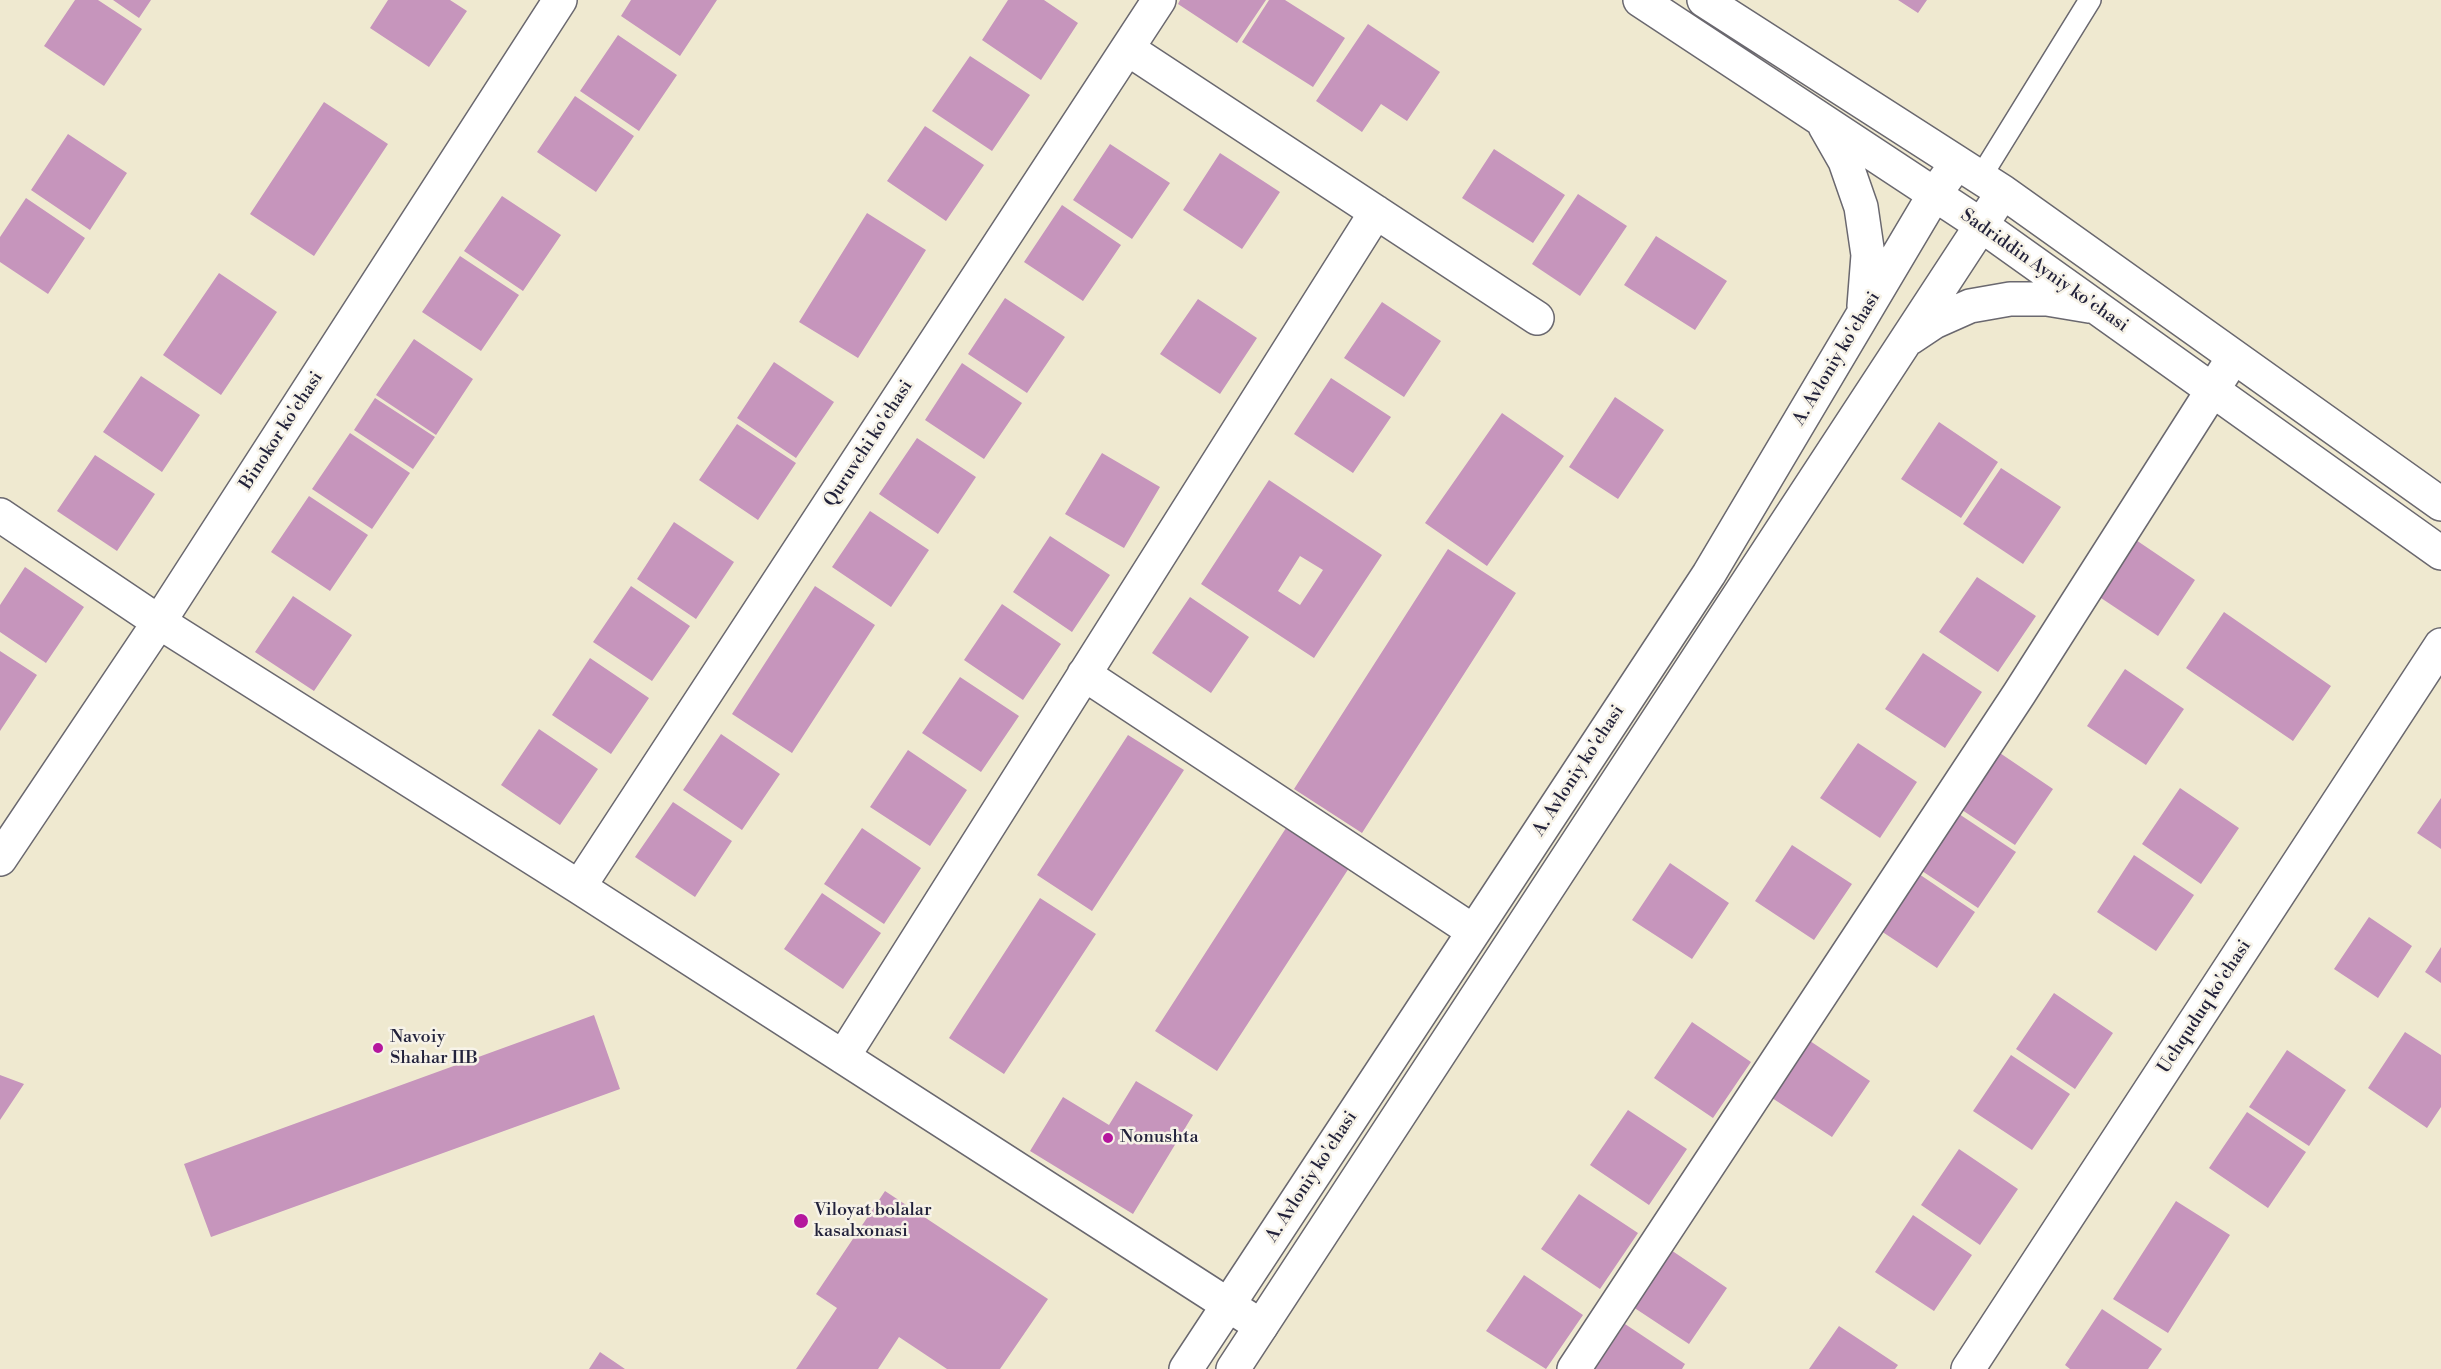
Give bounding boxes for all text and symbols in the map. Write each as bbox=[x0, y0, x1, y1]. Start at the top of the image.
street label: Sadriddin Ayniy ko'chasi bbox=[1956, 205, 2132, 337]
street label: A. Avloniy ko'chasi bbox=[1789, 288, 1885, 430]
street label: Binokor ko'chasi bbox=[236, 368, 328, 494]
street label: Quruvchi ko'chasi bbox=[820, 377, 918, 511]
street label: A. Avloniy ko'chasi bbox=[1529, 702, 1629, 840]
street label: Uchquduq ko'chasi bbox=[2154, 936, 2256, 1078]
place label: Navoiy Shahar IIB bbox=[390, 1027, 478, 1070]
marker: Navoiy Shahar IIB bbox=[371, 1041, 385, 1055]
street label: A. Avloniy ko'chasi bbox=[1262, 1108, 1362, 1246]
place label: Nonushta bbox=[1120, 1127, 1199, 1149]
marker: Nonushta bbox=[1101, 1131, 1115, 1145]
place label: Viloyat bolalar kasalxonasi bbox=[814, 1200, 932, 1242]
marker: Viloyat bolalar kasalxonasi bbox=[792, 1212, 810, 1230]

